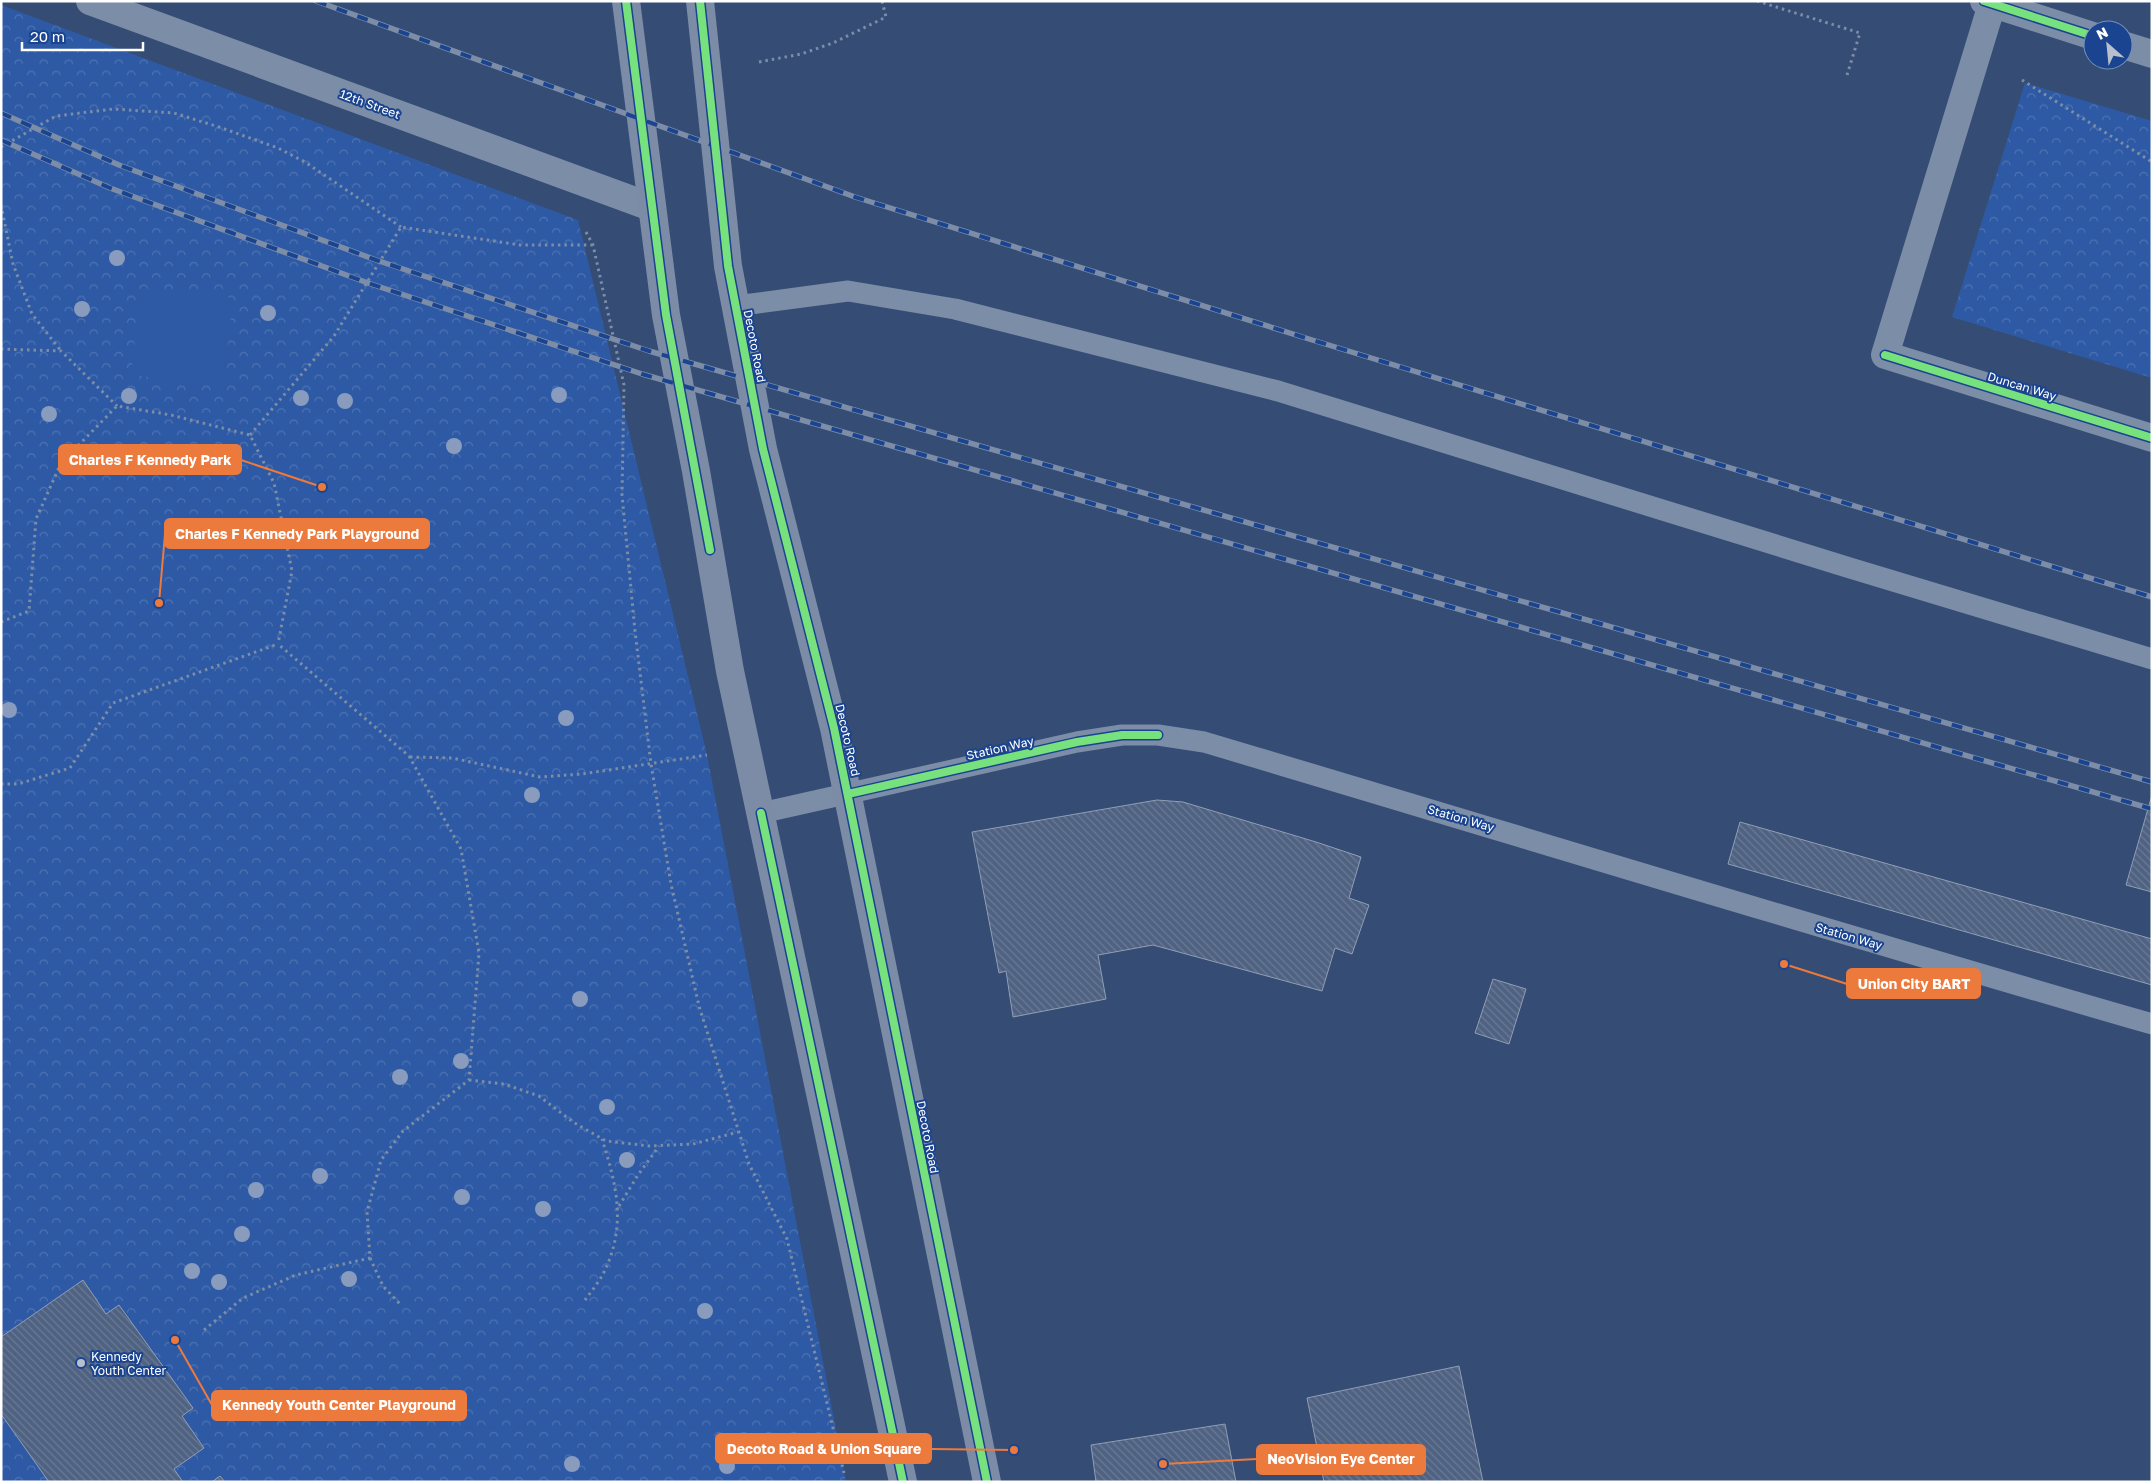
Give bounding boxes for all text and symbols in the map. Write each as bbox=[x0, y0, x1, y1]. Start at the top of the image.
scale bar bbox=[22, 20, 144, 52]
north arrow bbox=[2083, 20, 2133, 70]
text: N bbox=[2093, 23, 2110, 43]
text: 20 m bbox=[30, 27, 65, 45]
street label: 12th Street bbox=[338, 86, 403, 122]
street label: Decoto Road bbox=[741, 308, 769, 384]
street label: Duncan Way bbox=[1986, 368, 2058, 404]
callout: Charles F Kennedy Park bbox=[59, 445, 241, 474]
text: Charles F Kennedy Park bbox=[69, 451, 231, 468]
callout: Charles F Kennedy Park Playground bbox=[165, 519, 429, 548]
text: Charles F Kennedy Park Playground bbox=[175, 525, 419, 542]
street label: Decoto Road bbox=[832, 702, 864, 778]
street label: Station Way bbox=[965, 733, 1035, 763]
street label: Station Way bbox=[1426, 801, 1496, 835]
street label: Station Way bbox=[1814, 919, 1884, 953]
callout: Union City BART bbox=[1847, 969, 1980, 998]
text: Union City BART bbox=[1858, 975, 1970, 992]
street label: Decoto Road bbox=[914, 1099, 942, 1175]
place label: Kennedy Youth Center bbox=[91, 1349, 167, 1378]
marker: Kennedy Youth Center bbox=[75, 1357, 87, 1369]
callout: Kennedy Youth Center Playground bbox=[212, 1391, 466, 1420]
text: Kennedy Youth Center Playground bbox=[222, 1396, 456, 1413]
callout: Decoto Road & Union Square bbox=[716, 1434, 931, 1463]
text: Decoto Road & Union Square bbox=[727, 1440, 921, 1457]
callout: NeoVision Eye Center bbox=[1257, 1445, 1425, 1474]
text: NeoVision Eye Center bbox=[1267, 1450, 1415, 1467]

